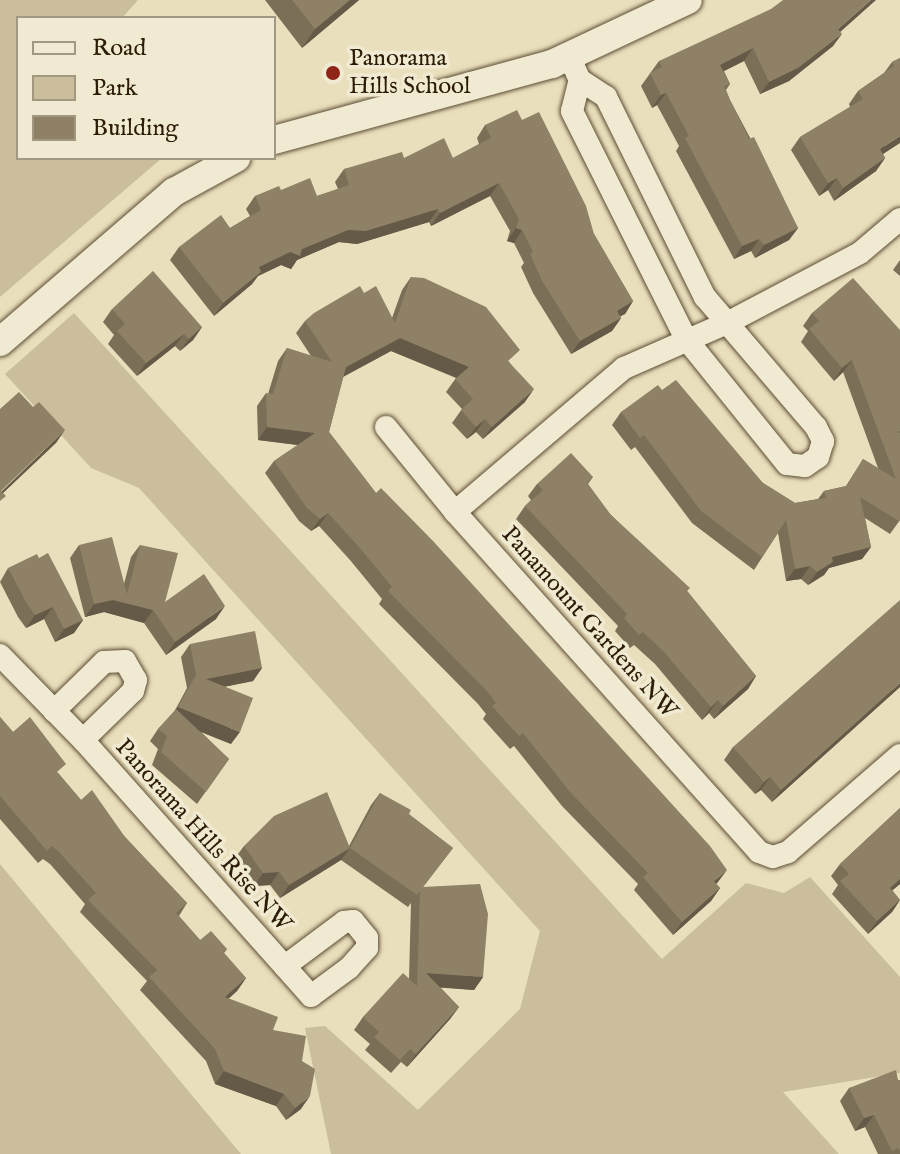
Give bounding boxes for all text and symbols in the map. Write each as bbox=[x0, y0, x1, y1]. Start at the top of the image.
legend bbox=[16, 16, 276, 160]
text: Road bbox=[92, 33, 146, 64]
place label: Panorama Hills School bbox=[349, 45, 470, 101]
marker: Panorama Hills School bbox=[324, 64, 342, 82]
text: Park bbox=[92, 73, 138, 104]
text: Building bbox=[92, 113, 178, 144]
street label: Panamount Gardens NW bbox=[495, 521, 683, 725]
street label: Panorama Hills Rise NW bbox=[109, 734, 297, 938]

